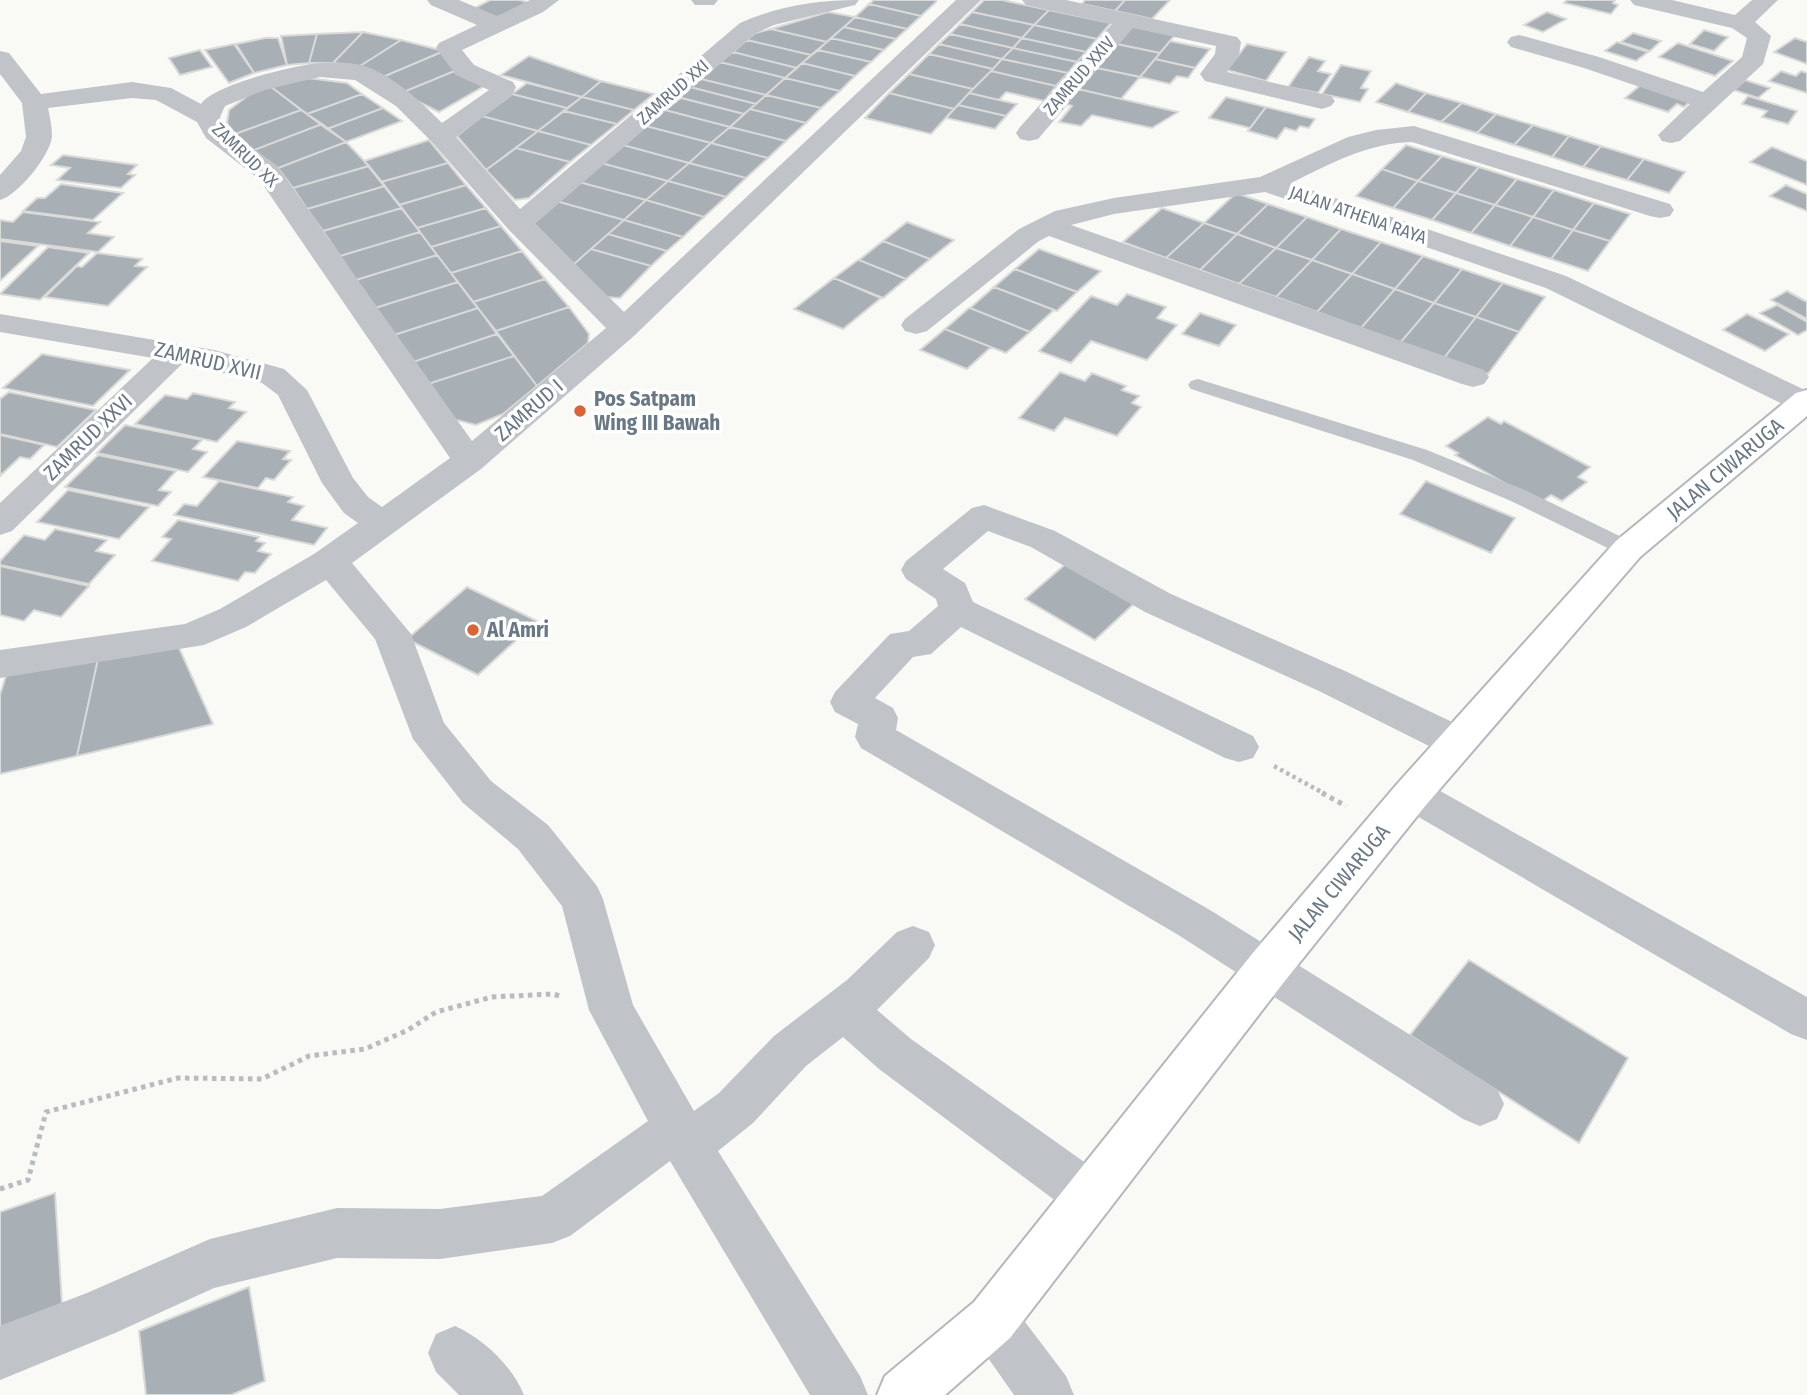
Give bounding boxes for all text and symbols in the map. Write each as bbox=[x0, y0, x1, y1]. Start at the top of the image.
street label: ZAMRUD XXIV bbox=[1039, 31, 1120, 120]
street label: ZAMRUD XXI bbox=[633, 55, 713, 129]
street label: ZAMRUD XX bbox=[207, 118, 283, 192]
street label: JALAN ATHENA RAYA bbox=[1286, 181, 1430, 249]
street label: ZAMRUD XVII bbox=[152, 336, 264, 386]
street label: ZAMRUD I bbox=[489, 373, 569, 447]
place label: Pos Satpam Wing III Bawah bbox=[594, 386, 720, 436]
street label: ZAMRUD XXVI bbox=[38, 388, 138, 486]
marker: Pos Satpam Wing III Bawah bbox=[572, 403, 588, 419]
street label: JALAN CIWARUGA bbox=[1661, 413, 1789, 525]
place label: Al Amri bbox=[486, 617, 549, 643]
marker: Al Amri bbox=[465, 622, 481, 638]
street label: JALAN CIWARUGA bbox=[1283, 819, 1395, 947]

